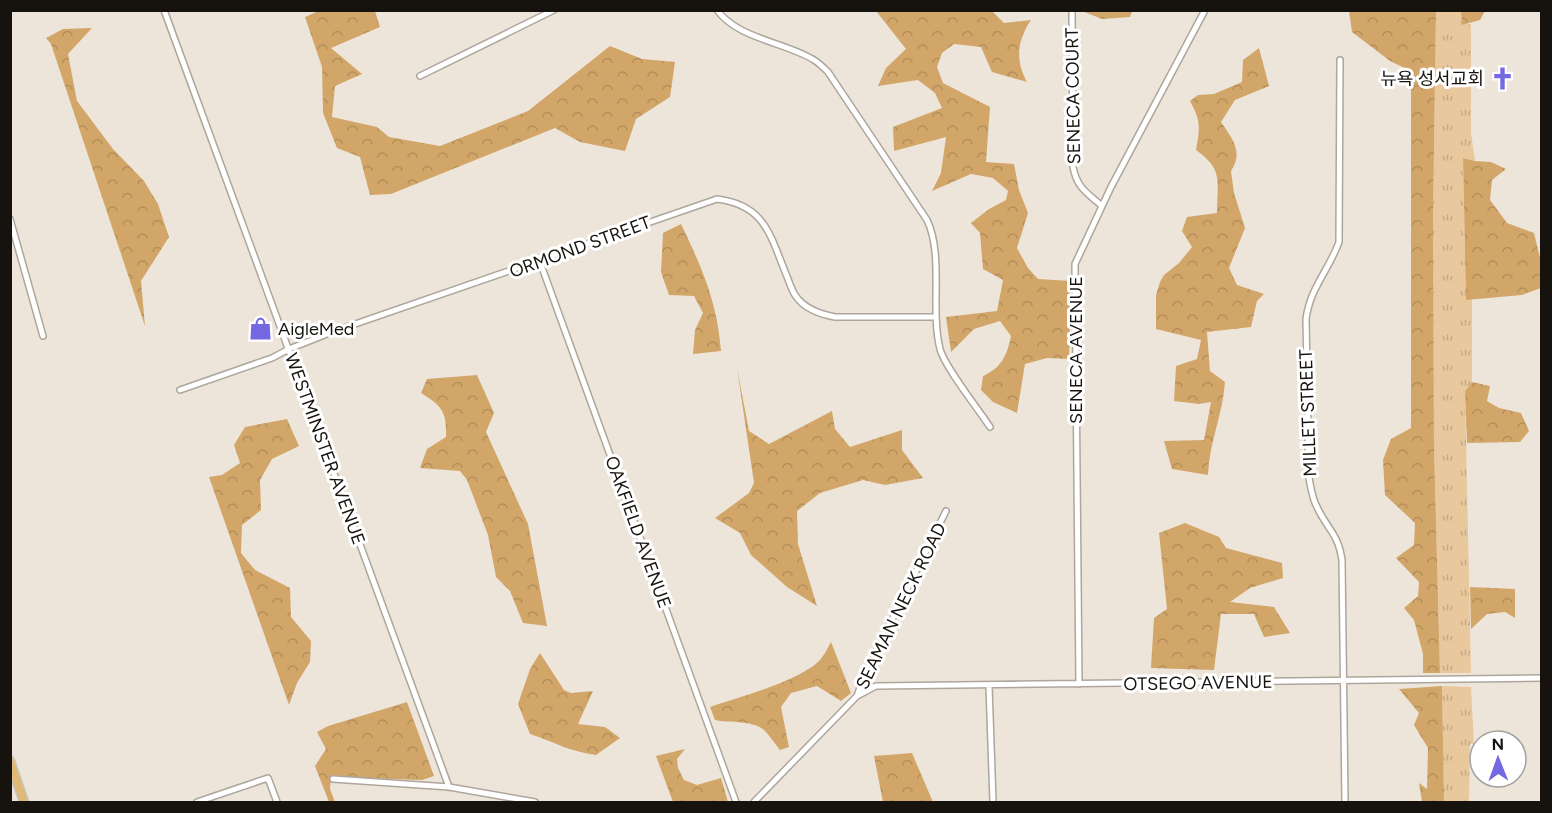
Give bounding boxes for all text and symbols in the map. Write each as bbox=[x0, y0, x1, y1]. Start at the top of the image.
street label: SENECA COURT bbox=[1061, 27, 1085, 165]
church icon: 뉴욕 성서교회 bbox=[1489, 66, 1515, 92]
place label: 뉴욕 성서교회 bbox=[1380, 68, 1484, 90]
street label: ORMOND STREET bbox=[506, 211, 654, 283]
street label: SENECA AVENUE bbox=[1065, 276, 1087, 424]
shop icon: AigleMed bbox=[247, 316, 273, 342]
place label: AigleMed bbox=[278, 318, 354, 340]
street label: MILLET STREET bbox=[1295, 349, 1321, 477]
street label: WESTMINSTER AVENUE bbox=[280, 350, 370, 548]
street label: OAKFIELD AVENUE bbox=[600, 453, 676, 611]
street label: SEAMAN NECK ROAD bbox=[851, 519, 951, 693]
street label: OTSEGO AVENUE bbox=[1123, 671, 1273, 695]
north arrow bbox=[1468, 729, 1528, 789]
text: N bbox=[1491, 735, 1504, 754]

